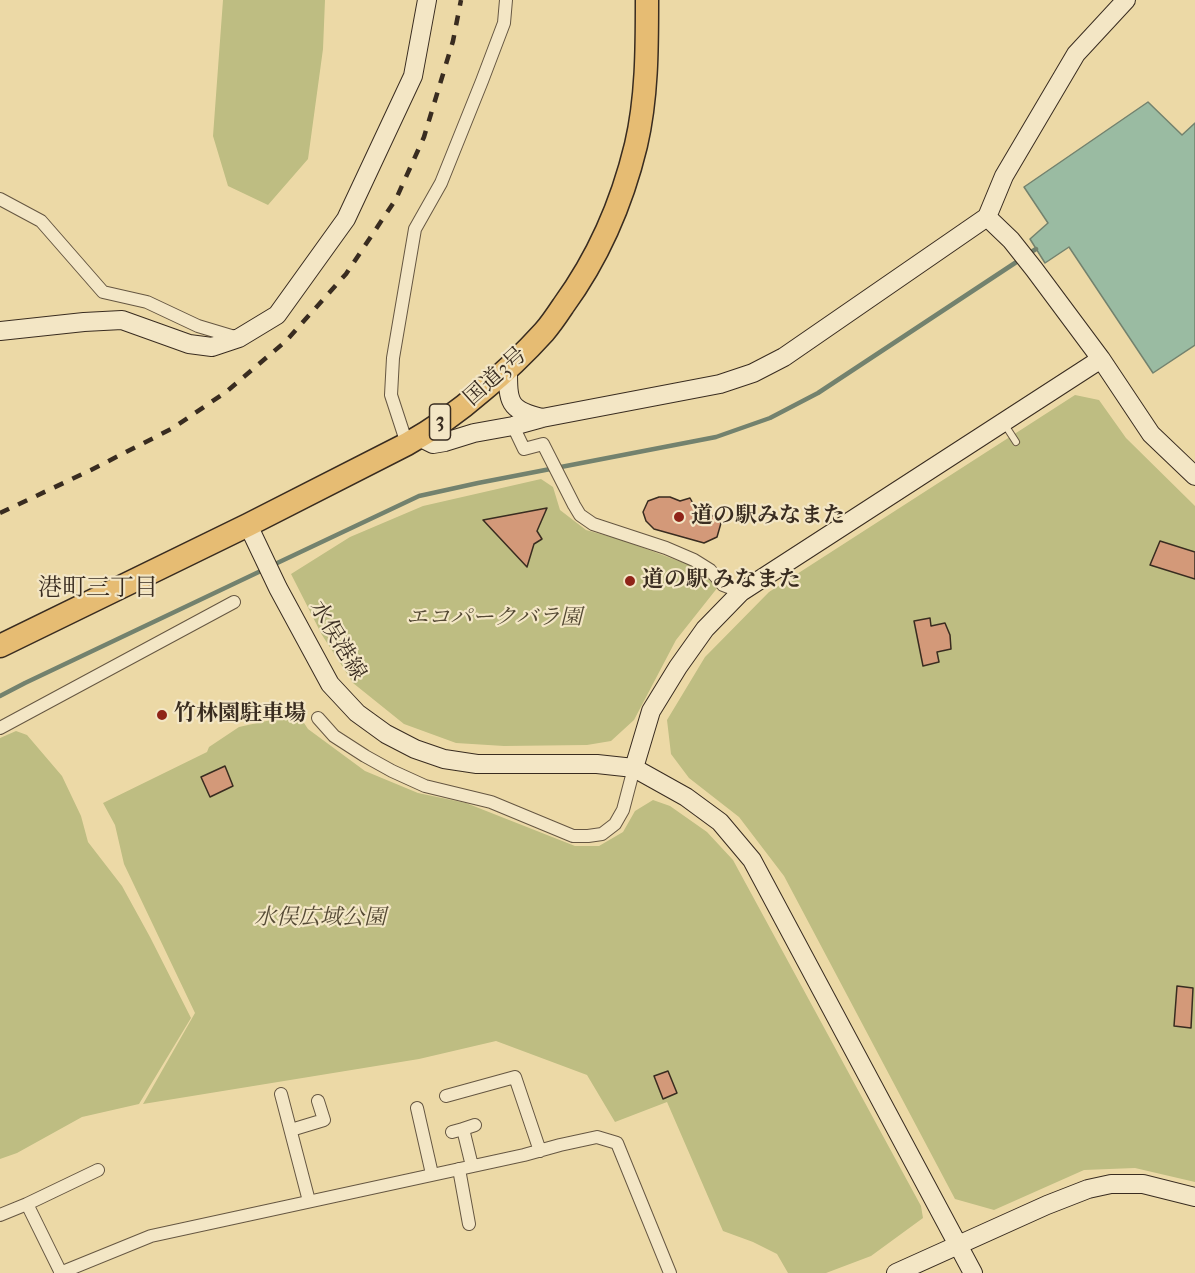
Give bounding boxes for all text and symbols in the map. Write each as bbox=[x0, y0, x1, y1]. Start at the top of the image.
street label: 国道3号 bbox=[459, 342, 533, 412]
road number: 3 bbox=[430, 404, 450, 440]
place label: 道の駅みなまた bbox=[691, 504, 845, 530]
marker: 道の駅みなまた bbox=[672, 510, 686, 524]
place label: 道の駅 みなまた bbox=[642, 568, 801, 594]
marker: 道の駅 みなまた bbox=[623, 574, 637, 588]
district label: 港町三丁目 bbox=[38, 575, 158, 603]
street label: 水俣港線 bbox=[303, 596, 371, 686]
park label: エコパークバラ園 bbox=[406, 606, 582, 632]
place label: 竹林園駐車場 bbox=[174, 702, 306, 728]
marker: 竹林園駐車場 bbox=[155, 708, 169, 722]
park label: 水俣広域公園 bbox=[254, 906, 386, 932]

